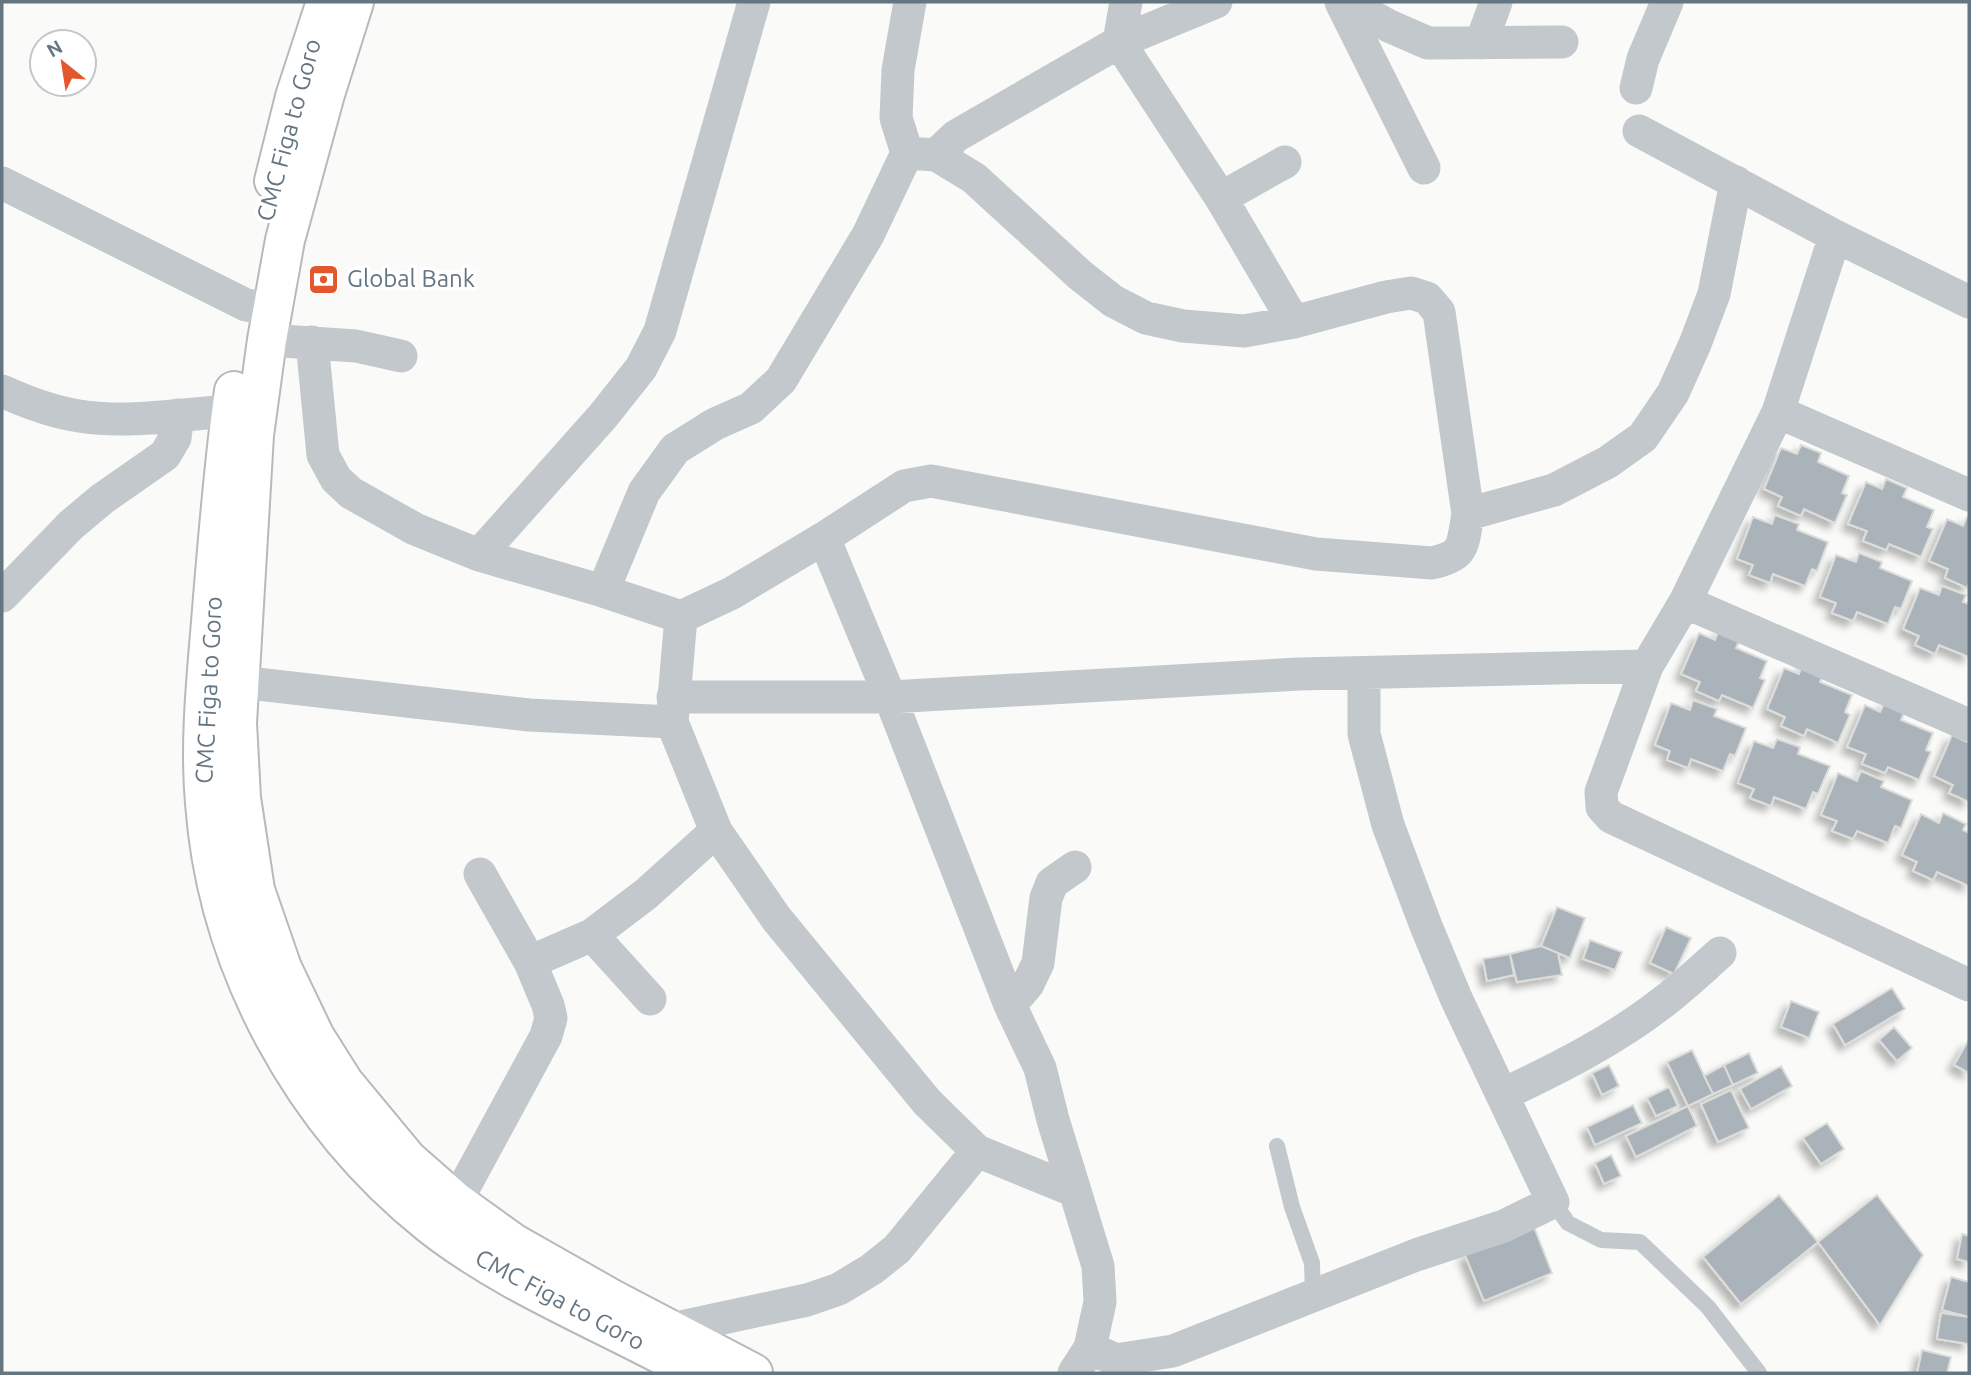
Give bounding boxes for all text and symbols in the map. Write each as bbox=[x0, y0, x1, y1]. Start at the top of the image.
north arrow bbox=[28, 28, 98, 98]
text: N bbox=[43, 35, 66, 61]
street label: CMC Figa to Goro bbox=[251, 36, 326, 224]
bank icon: Global Bank bbox=[307, 262, 341, 296]
place label: Global Bank bbox=[347, 265, 475, 292]
street label: CMC Figa to Goro bbox=[190, 595, 227, 784]
street label: CMC Figa to Goro bbox=[471, 1244, 650, 1356]

